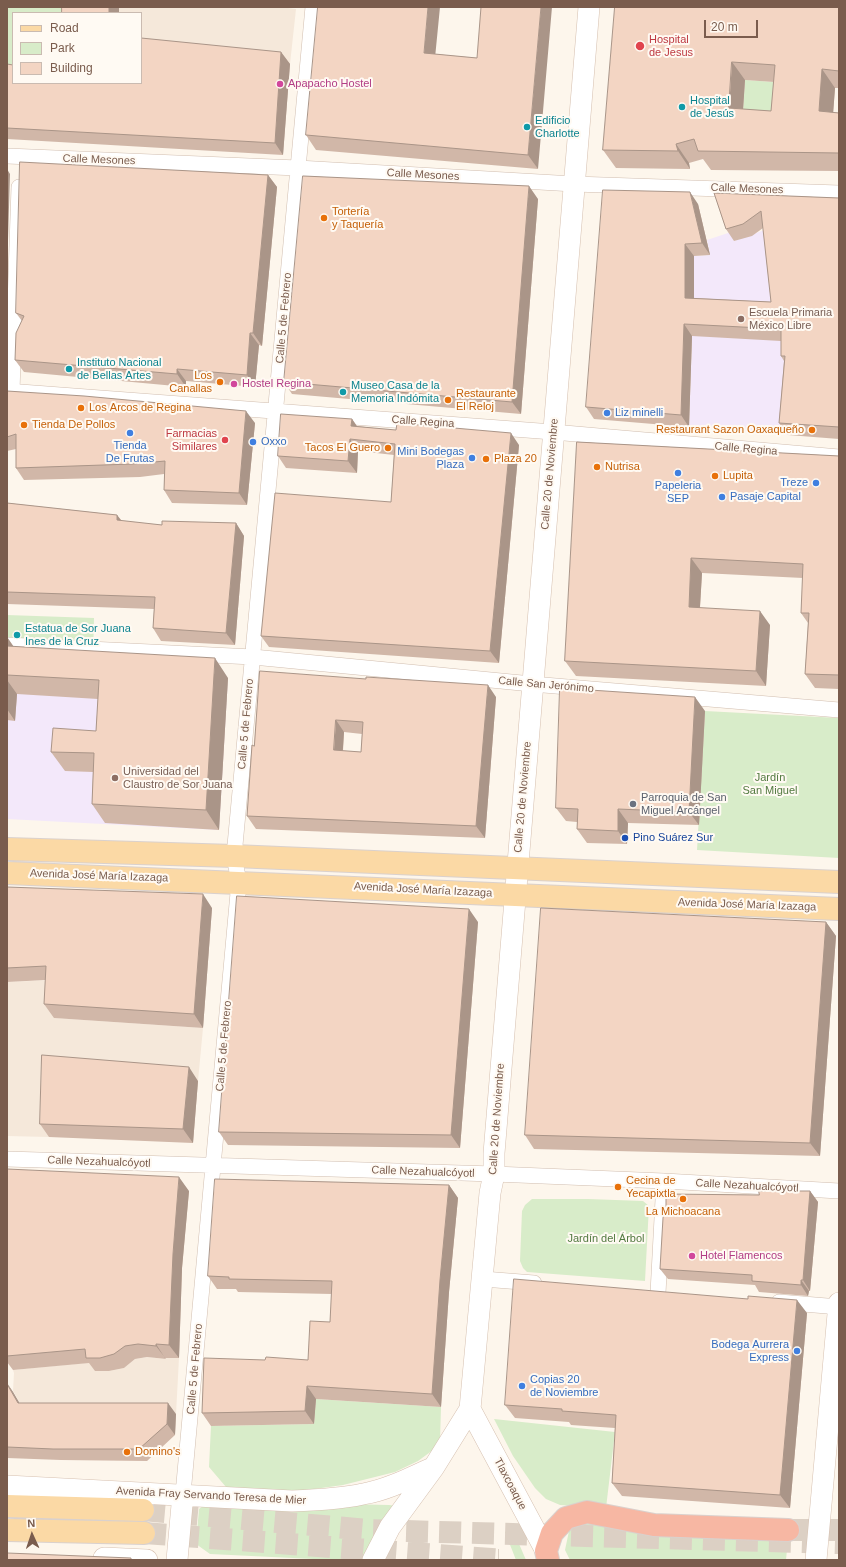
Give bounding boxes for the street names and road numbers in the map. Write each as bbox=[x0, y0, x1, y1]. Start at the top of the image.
street label: Calle Mesones bbox=[62, 152, 136, 168]
street label: Calle Mesones bbox=[386, 167, 460, 183]
street label: Calle Mesones bbox=[710, 181, 784, 197]
street label: Calle 5 de Febrero bbox=[273, 272, 295, 364]
street label: Calle Regina bbox=[391, 413, 455, 431]
street label: Calle 20 de Noviembre bbox=[539, 418, 561, 530]
street label: Calle Regina bbox=[714, 440, 778, 458]
street label: Calle San Jerónimo bbox=[498, 674, 594, 696]
street label: Calle 5 de Febrero bbox=[235, 678, 257, 770]
street label: Calle 20 de Noviembre bbox=[512, 741, 534, 853]
street label: Avenida José María Izazaga bbox=[30, 867, 168, 885]
street label: Avenida José María Izazaga bbox=[353, 880, 493, 900]
street label: Avenida José María Izazaga bbox=[678, 896, 816, 914]
street label: Calle 5 de Febrero bbox=[213, 1000, 235, 1092]
street label: Calle 20 de Noviembre bbox=[487, 1063, 507, 1175]
street label: Calle Nezahualcóyotl bbox=[47, 1154, 151, 1170]
street label: Calle Nezahualcóyotl bbox=[371, 1164, 475, 1180]
street label: Calle Nezahualcóyotl bbox=[695, 1177, 799, 1195]
street label: Calle 5 de Febrero bbox=[184, 1323, 206, 1415]
street label: Tlaxcoaque bbox=[491, 1456, 529, 1512]
street label: Avenida Fray Servando Teresa de Mier bbox=[116, 1484, 306, 1508]

